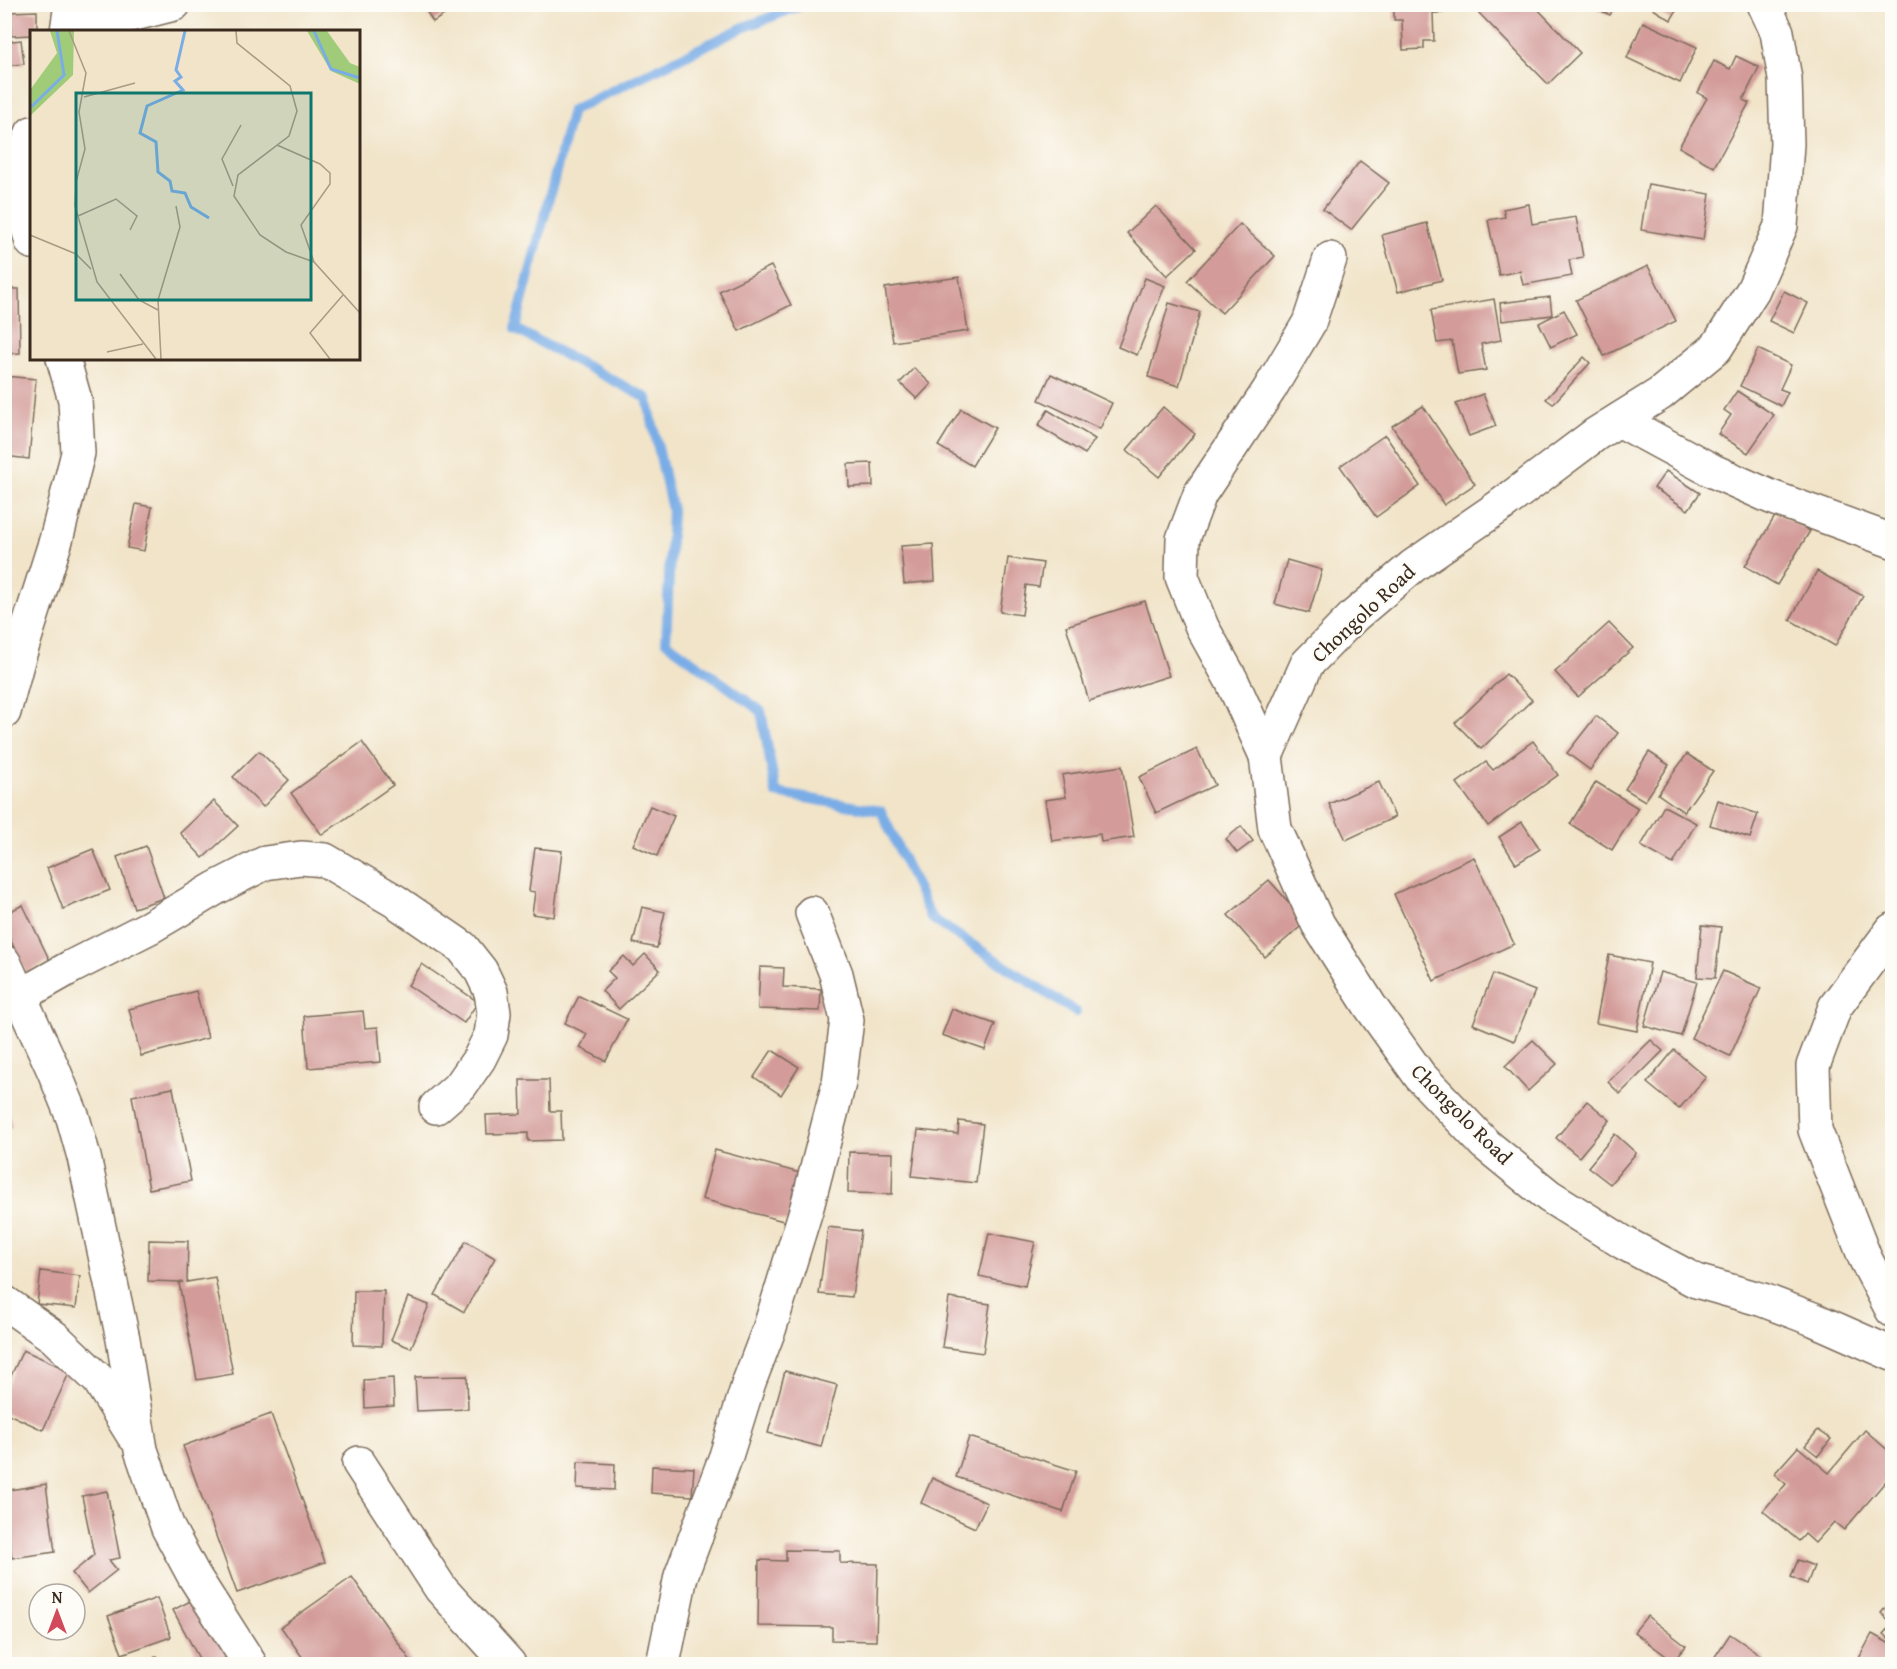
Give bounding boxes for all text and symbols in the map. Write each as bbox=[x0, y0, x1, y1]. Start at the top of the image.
inset map bbox=[30, 30, 360, 360]
street label: Chongolo Road bbox=[1304, 556, 1422, 669]
street label: Chongolo Road bbox=[1404, 1056, 1520, 1172]
north arrow bbox=[27, 1582, 87, 1642]
text: N bbox=[52, 1585, 63, 1609]

